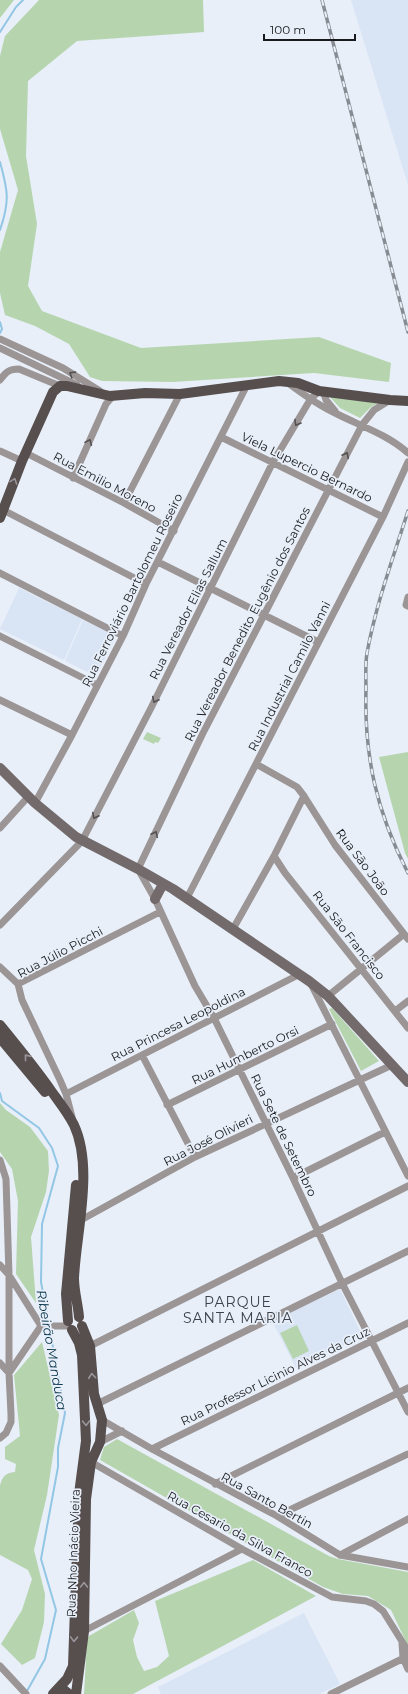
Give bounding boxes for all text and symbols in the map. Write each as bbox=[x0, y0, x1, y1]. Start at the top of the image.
scale bar bbox=[264, 16, 355, 42]
text: 100 m bbox=[270, 22, 306, 37]
one-way arrow bbox=[69, 371, 76, 379]
one-way arrow bbox=[294, 419, 301, 426]
street label: Viela Lupercio Bernardo bbox=[239, 429, 375, 505]
one-way arrow bbox=[84, 439, 92, 446]
street label: Rua Emilio Moreno bbox=[51, 448, 159, 516]
one-way arrow bbox=[341, 452, 349, 460]
one-way arrow bbox=[9, 478, 18, 485]
street label: Rua Ferroviário Bartolomeu Roseiro bbox=[78, 491, 186, 689]
street label: Rua Vereador Benedito Eugênio dos Santos bbox=[181, 504, 313, 744]
street label: Rua Vereador Elias Sallum bbox=[146, 536, 230, 682]
street label: Rua Industrial Camilo Vanni bbox=[244, 598, 334, 754]
one-way arrow bbox=[152, 696, 159, 704]
one-way arrow bbox=[92, 812, 100, 819]
street label: Rua São João bbox=[333, 825, 393, 899]
one-way arrow bbox=[150, 830, 158, 838]
street label: Rua São Francisco bbox=[310, 887, 388, 983]
street label: Rua Júlio Picchi bbox=[15, 923, 105, 981]
street label: Rua Princesa Leopoldina bbox=[108, 984, 248, 1064]
street label: Rua Humberto Orsi bbox=[189, 1023, 301, 1087]
one-way arrow bbox=[25, 1055, 32, 1062]
street label: Rua Sete de Setembro bbox=[248, 1071, 320, 1199]
street label: Rua José Olivieri bbox=[161, 1111, 255, 1169]
water label: Ribeirão Manduca bbox=[34, 1289, 71, 1412]
district label: PARQUE SANTA MARIA bbox=[183, 1293, 293, 1327]
street label: Rua Professor Licinio Alves da Cruz bbox=[178, 1324, 372, 1428]
one-way arrow bbox=[88, 1373, 97, 1379]
one-way arrow bbox=[82, 1420, 90, 1426]
street label: Rua Santo Bertin bbox=[219, 1469, 315, 1531]
street label: Rua Cesario da Silva Franco bbox=[165, 1488, 315, 1580]
street label: Rua Nho Inácio Vieira bbox=[63, 1489, 83, 1617]
one-way arrow bbox=[80, 1582, 88, 1588]
one-way arrow bbox=[70, 1636, 78, 1642]

